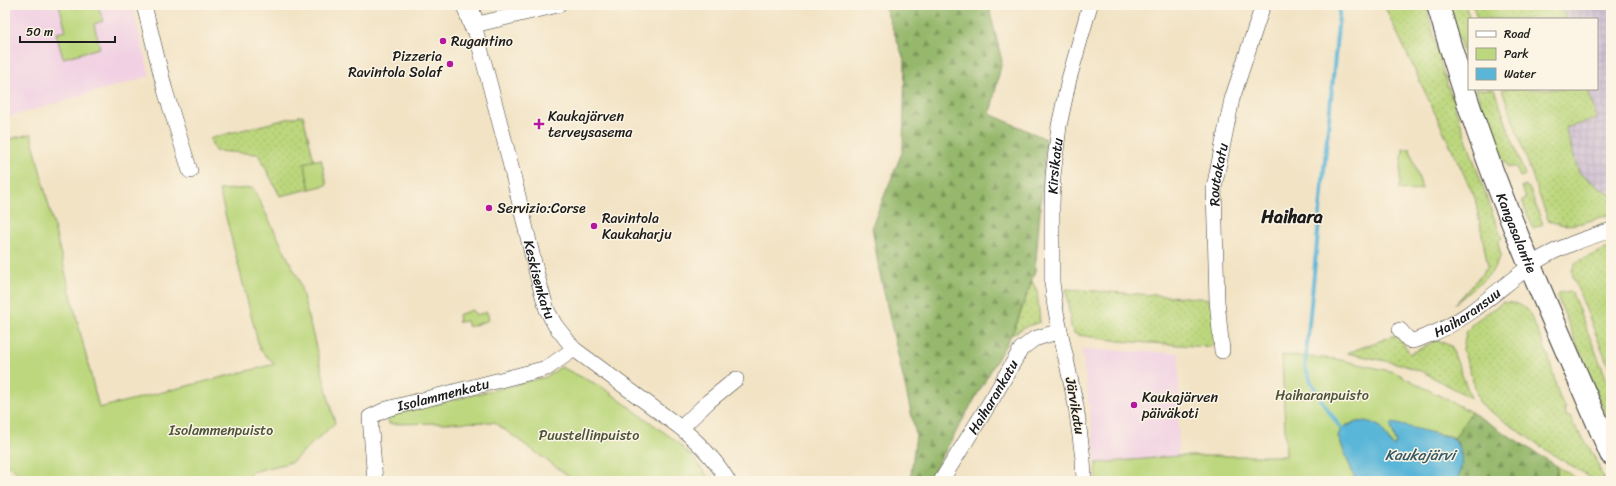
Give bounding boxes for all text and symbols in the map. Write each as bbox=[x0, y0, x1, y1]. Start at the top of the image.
scale bar bbox=[20, 18, 115, 44]
legend bbox=[1468, 18, 1598, 90]
text: 50 m bbox=[26, 21, 53, 43]
text: Road bbox=[1504, 23, 1531, 45]
place label: Rugantino bbox=[451, 29, 513, 54]
marker: Rugantino bbox=[438, 36, 448, 46]
text: Park bbox=[1504, 43, 1529, 65]
place label: Pizzeria Ravintola Solaf bbox=[348, 44, 444, 85]
marker: Pizzeria Ravintola Solaf bbox=[445, 59, 455, 69]
text: Water bbox=[1504, 63, 1537, 85]
place label: Kaukajärven terveysasema bbox=[548, 104, 633, 145]
marker: Kaukajärven terveysasema bbox=[533, 118, 545, 130]
street label: Kirsikatu bbox=[1040, 136, 1070, 195]
street label: Routakatu bbox=[1201, 140, 1235, 207]
street label: Kangasalantie bbox=[1489, 189, 1544, 277]
place label: Servizio:Corse bbox=[497, 196, 586, 221]
district label: Haihara bbox=[1260, 201, 1323, 233]
marker: Servizio:Corse bbox=[484, 203, 494, 213]
place label: Ravintola Kaukaharju bbox=[602, 206, 672, 247]
marker: Ravintola Kaukaharju bbox=[589, 221, 599, 231]
street label: Keskisenkatu bbox=[517, 237, 562, 324]
street label: Haiharansuu bbox=[1429, 280, 1507, 344]
street label: Haiharankatu bbox=[961, 354, 1025, 439]
street label: Isolammenkatu bbox=[394, 371, 492, 419]
street label: Järvikatu bbox=[1057, 374, 1092, 437]
park label: Haiharanpuisto bbox=[1275, 383, 1369, 408]
place label: Kaukajärven päiväkoti bbox=[1141, 385, 1219, 426]
marker: Kaukajärven päiväkoti bbox=[1129, 400, 1139, 410]
park label: Isolammenpuisto bbox=[168, 418, 273, 443]
park label: Puustellinpuisto bbox=[539, 423, 639, 448]
water label: Kaukajärvi bbox=[1385, 442, 1458, 468]

